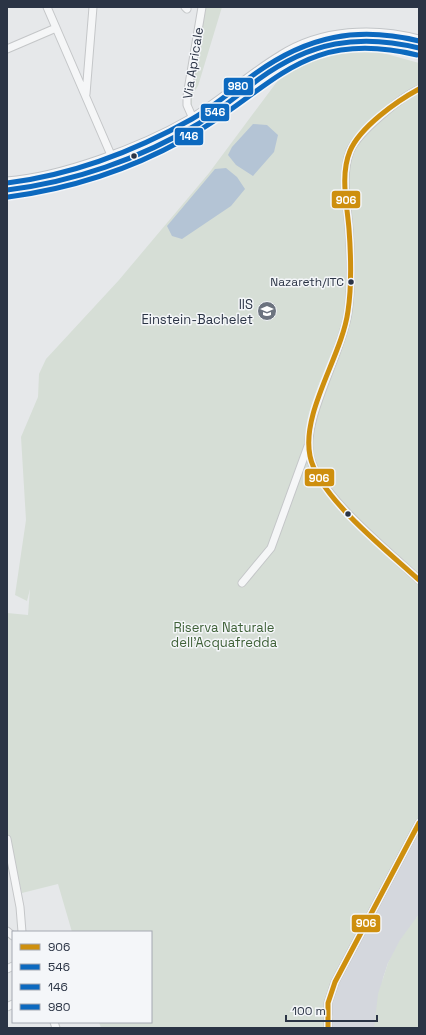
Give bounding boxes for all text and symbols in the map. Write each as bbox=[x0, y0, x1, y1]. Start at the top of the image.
street label: Via Apricale bbox=[179, 26, 207, 100]
line badge: 980 bbox=[223, 77, 254, 96]
text: 980 bbox=[228, 79, 248, 93]
line badge: 546 bbox=[200, 103, 230, 122]
text: 546 bbox=[205, 105, 225, 119]
line badge: 146 bbox=[174, 127, 204, 146]
text: 146 bbox=[180, 129, 199, 143]
unlabelled marker bbox=[129, 151, 139, 161]
line badge: 906 bbox=[331, 190, 361, 209]
text: 906 bbox=[336, 193, 357, 207]
place label: Nazareth/ITC bbox=[270, 274, 344, 290]
marker: Nazareth/ITC bbox=[346, 277, 356, 287]
place label: IIS Einstein-Bachelet bbox=[141, 296, 253, 328]
school or university icon: IIS Einstein-Bachelet bbox=[256, 300, 278, 322]
line badge: 906 bbox=[304, 468, 335, 487]
text: 906 bbox=[309, 471, 330, 485]
unlabelled marker bbox=[343, 509, 353, 519]
park label: Riserva Naturale dell'Acquafredda bbox=[171, 619, 278, 651]
line badge: 906 bbox=[351, 914, 381, 933]
text: 906 bbox=[356, 916, 377, 930]
legend bbox=[12, 931, 152, 1023]
text: 906 bbox=[48, 939, 70, 955]
text: 546 bbox=[48, 959, 70, 975]
text: 146 bbox=[48, 979, 68, 995]
scale bar bbox=[286, 997, 377, 1023]
text: 980 bbox=[48, 999, 71, 1015]
text: 100 m bbox=[292, 1003, 326, 1019]

